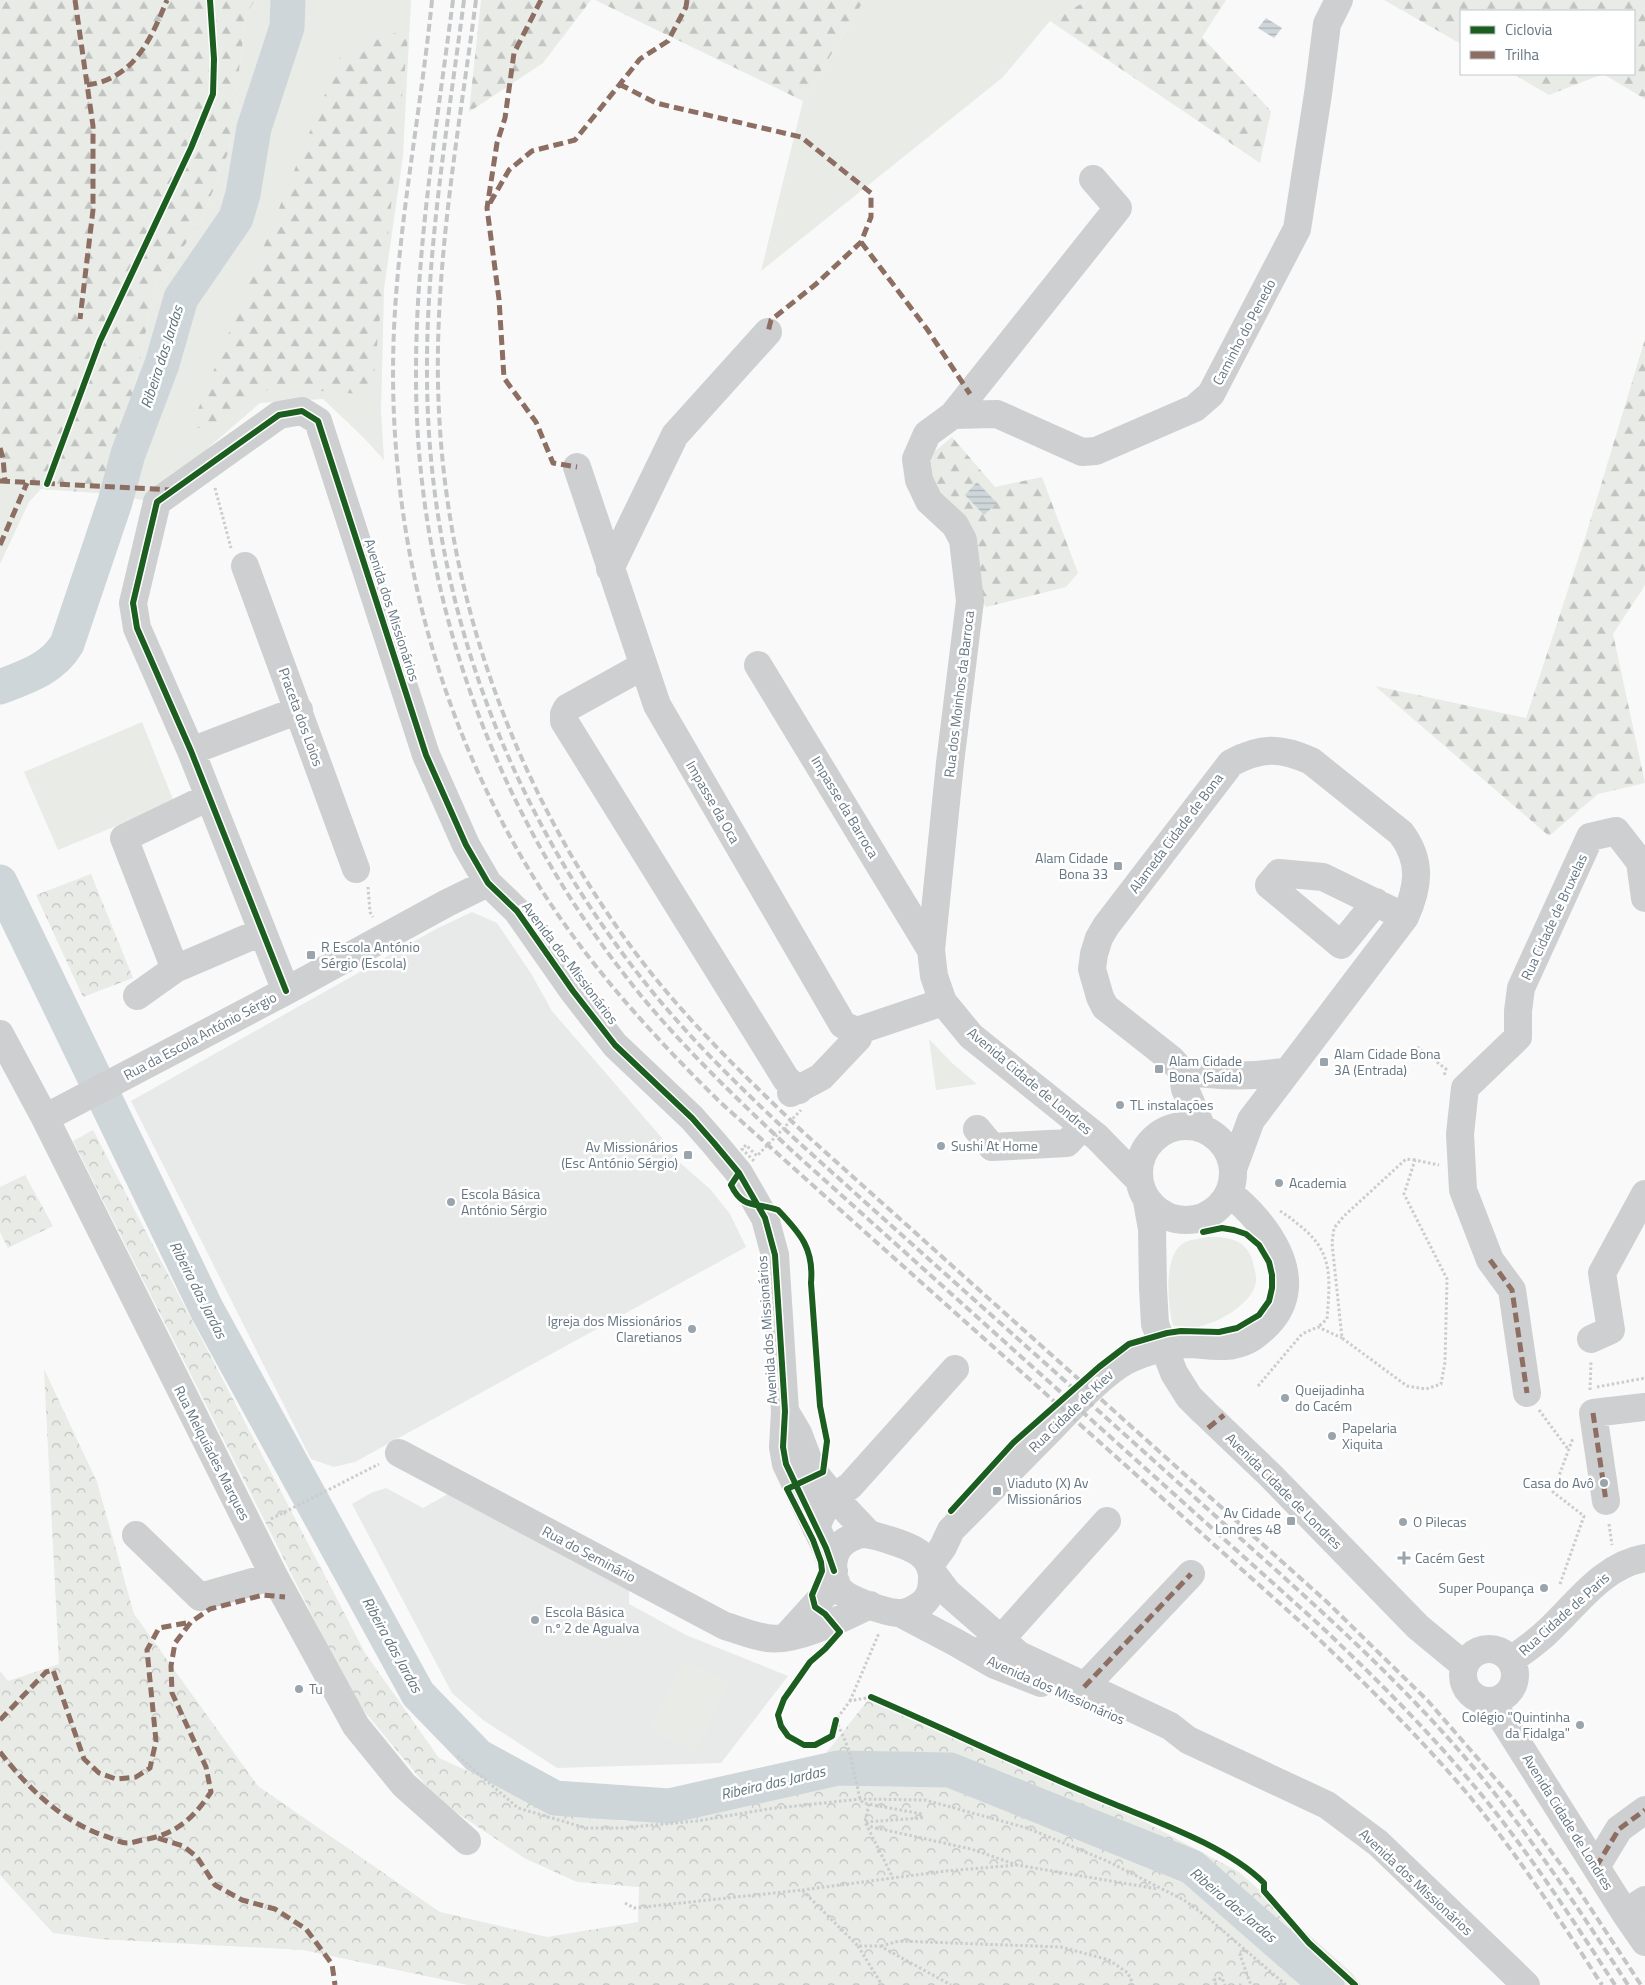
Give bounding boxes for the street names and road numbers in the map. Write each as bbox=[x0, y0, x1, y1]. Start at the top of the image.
street label: Caminho do Penedo bbox=[1207, 275, 1280, 389]
street label: Avenida dos Missionários bbox=[359, 536, 425, 684]
street label: Rua dos Moinhos da Barroca bbox=[938, 609, 979, 779]
street label: Praceta dos Loios bbox=[274, 665, 329, 769]
street label: Impasse da Barroca bbox=[807, 752, 884, 862]
street label: Impasse da Oca bbox=[681, 756, 746, 847]
street label: Alameda Cidade de Bona bbox=[1123, 768, 1228, 897]
street label: Rua Cidade de Bruxelas bbox=[1515, 850, 1592, 983]
street label: Avenida dos Missionários bbox=[517, 897, 624, 1028]
street label: Rua da Escola António Sérgio bbox=[119, 986, 280, 1085]
street label: Avenida Cidade de Londres bbox=[963, 1022, 1097, 1139]
street label: Avenida dos Missionários bbox=[751, 1255, 782, 1405]
street label: Rua Cidade de Kiev bbox=[1023, 1364, 1118, 1457]
street label: Rua Melquíades Marques bbox=[169, 1382, 256, 1524]
street label: Avenida Cidade de Londres bbox=[1221, 1428, 1347, 1554]
street label: Rua do Seminário bbox=[539, 1520, 640, 1587]
street label: Rua Cidade de Paris bbox=[1514, 1567, 1614, 1660]
street label: Avenida dos Missionários bbox=[984, 1650, 1128, 1729]
street label: Avenida Cidade de Londres bbox=[1518, 1749, 1619, 1894]
street label: Avenida dos Missionários bbox=[1355, 1823, 1478, 1940]

